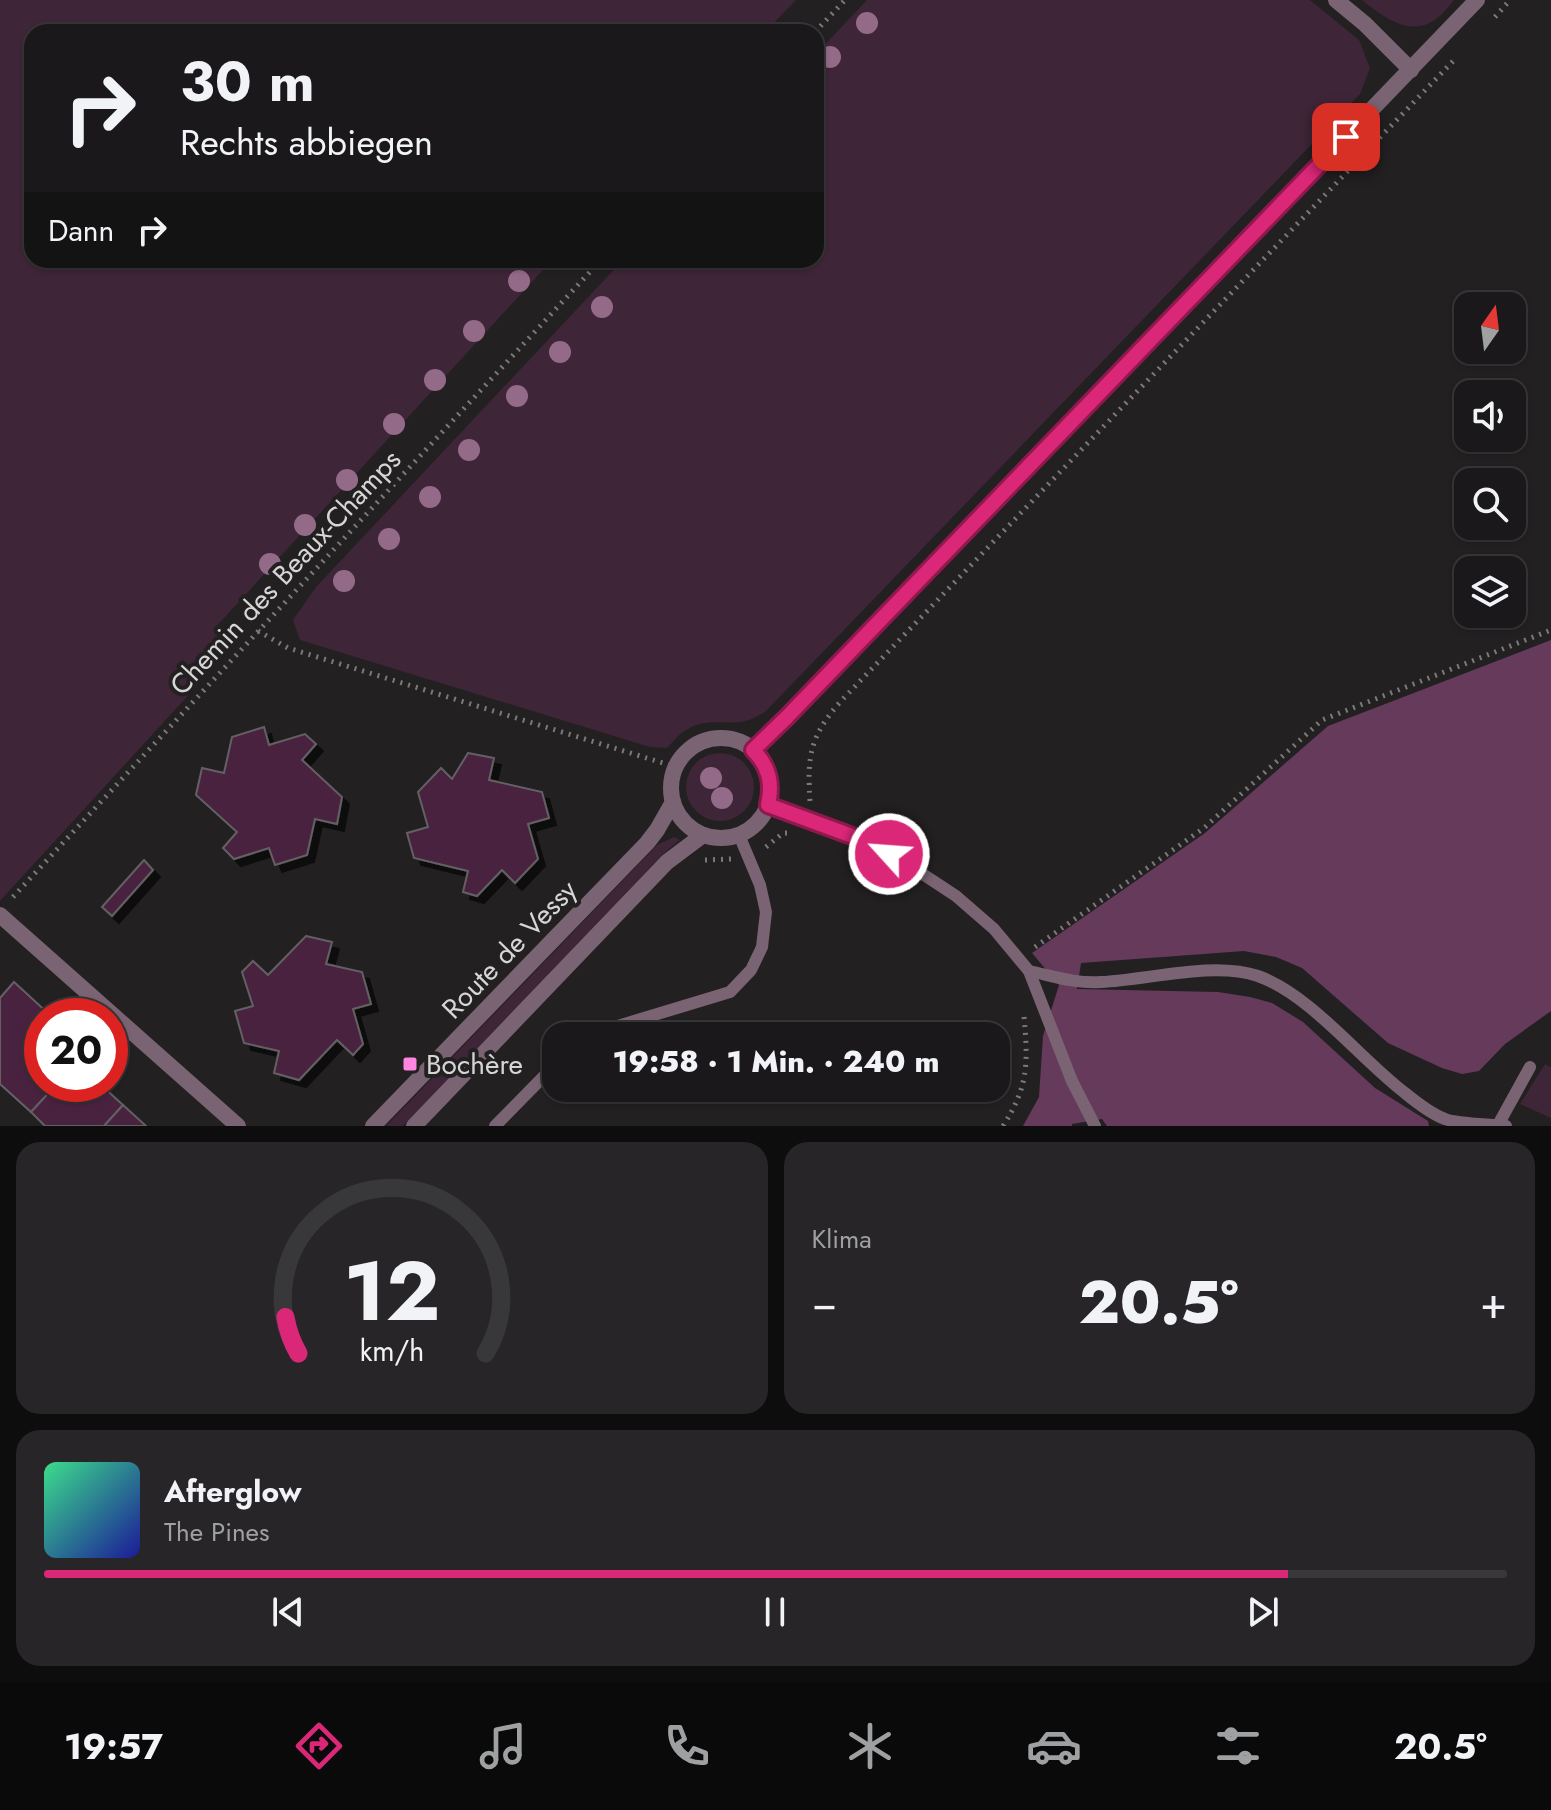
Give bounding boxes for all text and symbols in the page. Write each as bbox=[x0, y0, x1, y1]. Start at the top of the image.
text: 30 m bbox=[180, 41, 315, 122]
icon: right bbox=[48, 56, 152, 160]
pin bbox=[1312, 103, 1380, 171]
icon: arrive bbox=[1324, 115, 1368, 159]
text: Rechts abbiegen bbox=[180, 116, 433, 168]
icon: right bbox=[130, 208, 174, 252]
text: Dann bbox=[48, 209, 114, 252]
north arrow bbox=[1454, 292, 1526, 364]
map controls bbox=[1454, 292, 1526, 628]
button: sound bbox=[1454, 380, 1526, 452]
street label: Chemin des Beaux-Champs bbox=[160, 440, 410, 704]
button: search bbox=[1454, 468, 1526, 540]
button: layers bbox=[1454, 556, 1526, 628]
position arrow bbox=[847, 812, 931, 896]
street label: Route de Vessy bbox=[432, 870, 587, 1028]
speed limit sign: 20 bbox=[24, 998, 128, 1102]
text: 19:58 · 1 Min. · 240 m bbox=[613, 1040, 940, 1083]
place label: Bochère bbox=[426, 1044, 523, 1085]
marker: Bochère bbox=[401, 1055, 419, 1073]
text: Klima bbox=[812, 1220, 872, 1258]
text: 12 bbox=[343, 1231, 440, 1351]
text: 20.5° bbox=[1079, 1259, 1239, 1346]
text: − bbox=[812, 1271, 837, 1335]
text: + bbox=[1480, 1271, 1507, 1335]
text: km/h bbox=[359, 1330, 424, 1372]
text: Afterglow bbox=[164, 1470, 301, 1513]
text: The Pines bbox=[164, 1513, 269, 1551]
icon: previous bbox=[266, 1590, 310, 1634]
icon: pause bbox=[753, 1590, 797, 1634]
icon: next bbox=[1241, 1590, 1285, 1634]
icon: directions bbox=[291, 1718, 347, 1774]
icon: music bbox=[475, 1718, 531, 1774]
icon: phone bbox=[659, 1718, 715, 1774]
icon: climate bbox=[842, 1718, 898, 1774]
icon: car bbox=[1026, 1718, 1082, 1774]
icon: filters bbox=[1210, 1718, 1266, 1774]
text: 19:57 bbox=[64, 1720, 163, 1772]
text: 20.5° bbox=[1394, 1720, 1487, 1772]

